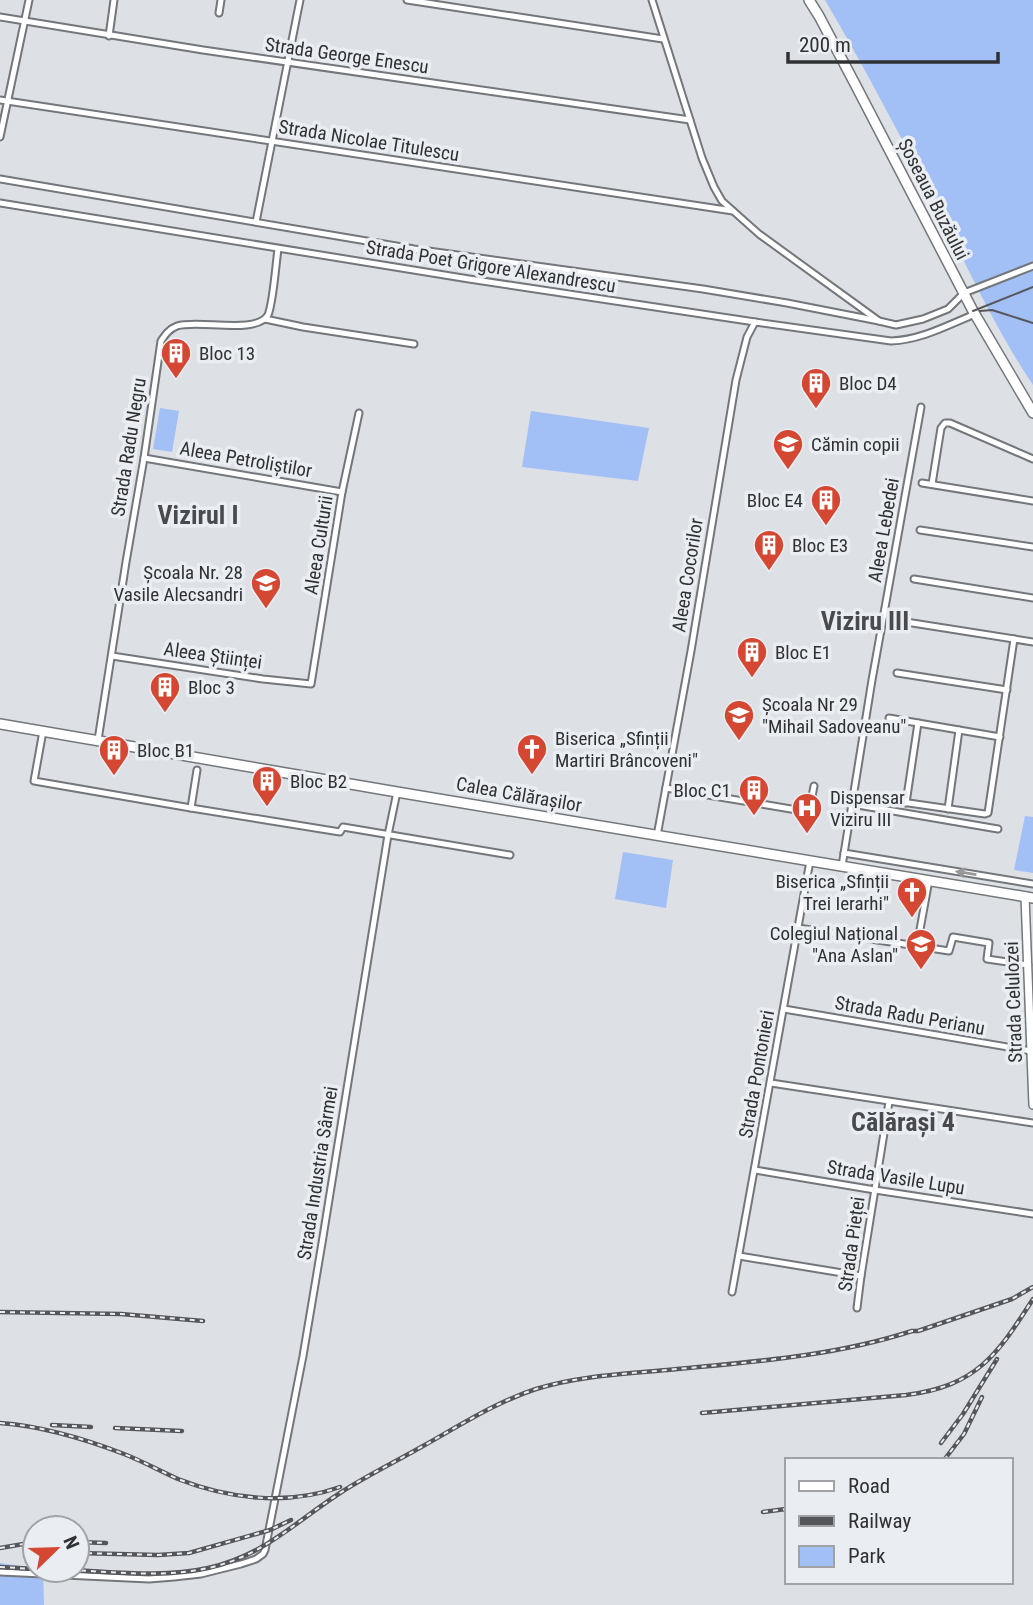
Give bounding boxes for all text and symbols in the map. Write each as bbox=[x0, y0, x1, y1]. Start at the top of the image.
scale bar bbox=[788, 21, 998, 65]
street label: Strada George Enescu bbox=[264, 33, 430, 78]
text: 200 m bbox=[799, 33, 851, 57]
street label: Strada Nicolae Titulescu bbox=[277, 115, 461, 166]
street label: Șoseaua Buzăului bbox=[893, 135, 974, 264]
street label: Strada Poet Grigore Alexandrescu bbox=[365, 235, 617, 298]
building icon: Bloc 13 bbox=[159, 336, 193, 380]
place label: Bloc 13 bbox=[199, 342, 255, 365]
building icon: Bloc D4 bbox=[799, 366, 833, 410]
place label: Bloc D4 bbox=[839, 372, 897, 395]
street label: Strada Radu Negru bbox=[106, 376, 151, 518]
school or university icon: Cămin copii bbox=[771, 427, 805, 471]
place label: Cămin copii bbox=[811, 433, 900, 456]
street label: Aleea Petroliștilor bbox=[178, 437, 314, 482]
street label: Aleea Lebedei bbox=[863, 476, 904, 584]
building icon: Bloc E4 bbox=[809, 483, 843, 527]
place label: Bloc E4 bbox=[747, 489, 803, 512]
street label: Aleea Culturii bbox=[299, 494, 338, 596]
district label: Vizirul I bbox=[158, 500, 238, 530]
street label: Aleea Cocorilor bbox=[667, 516, 708, 634]
building icon: Bloc E3 bbox=[752, 528, 786, 572]
place label: Bloc E3 bbox=[792, 534, 848, 557]
place label: Școala Nr. 28 Vasile Alecsandri bbox=[113, 561, 243, 606]
school or university icon: Școala Nr. 28 Vasile Alecsandri bbox=[249, 566, 283, 610]
district label: Viziru III bbox=[821, 606, 909, 636]
building icon: Bloc E1 bbox=[735, 635, 769, 679]
street label: Aleea Științei bbox=[162, 637, 263, 674]
place label: Bloc E1 bbox=[775, 641, 831, 664]
building icon: Bloc 3 bbox=[148, 670, 182, 714]
place label: Bloc 3 bbox=[188, 676, 235, 699]
place label: Școala Nr 29 "Mihail Sadoveanu" bbox=[762, 693, 906, 738]
school or university icon: Școala Nr 29 "Mihail Sadoveanu" bbox=[722, 698, 756, 742]
place label: Biserica „Sfinții Martiri Brâncoveni" bbox=[555, 727, 698, 772]
church icon: Biserica „Sfinții Martiri Brâncoveni" bbox=[515, 732, 549, 776]
building icon: Bloc B1 bbox=[97, 733, 131, 777]
place label: Bloc B1 bbox=[137, 739, 194, 762]
building icon: Bloc B2 bbox=[250, 764, 284, 808]
place label: Bloc B2 bbox=[290, 770, 347, 793]
street label: Calea Călărașilor bbox=[454, 772, 584, 817]
building icon: Bloc C1 bbox=[737, 773, 771, 817]
place label: Bloc C1 bbox=[673, 779, 731, 802]
place label: Dispensar Viziru III bbox=[830, 786, 905, 831]
hospital icon: Dispensar Viziru III bbox=[790, 791, 824, 835]
one-way arrow bbox=[955, 867, 977, 878]
place label: Biserica „Sfinții Trei Ierarhi" bbox=[775, 870, 889, 915]
church icon: Biserica „Sfinții Trei Ierarhi" bbox=[895, 875, 929, 919]
place label: Colegiul Național "Ana Aslan" bbox=[770, 922, 898, 967]
school or university icon: Colegiul Național "Ana Aslan" bbox=[904, 927, 938, 971]
street label: Strada Celulozei bbox=[1000, 941, 1027, 1063]
street label: Strada Radu Perianu bbox=[833, 991, 987, 1040]
street label: Strada Pontonieri bbox=[734, 1008, 779, 1140]
street label: Strada Industria Sârmei bbox=[292, 1085, 343, 1262]
district label: Călărași 4 bbox=[851, 1107, 955, 1138]
street label: Strada Vasile Lupu bbox=[825, 1155, 966, 1200]
street label: Strada Pieței bbox=[833, 1195, 870, 1293]
legend bbox=[785, 1458, 1012, 1584]
text: Road bbox=[848, 1474, 890, 1498]
text: Railway bbox=[848, 1509, 911, 1533]
north arrow bbox=[21, 1514, 91, 1584]
text: N bbox=[58, 1533, 84, 1552]
text: Park bbox=[848, 1544, 886, 1568]

